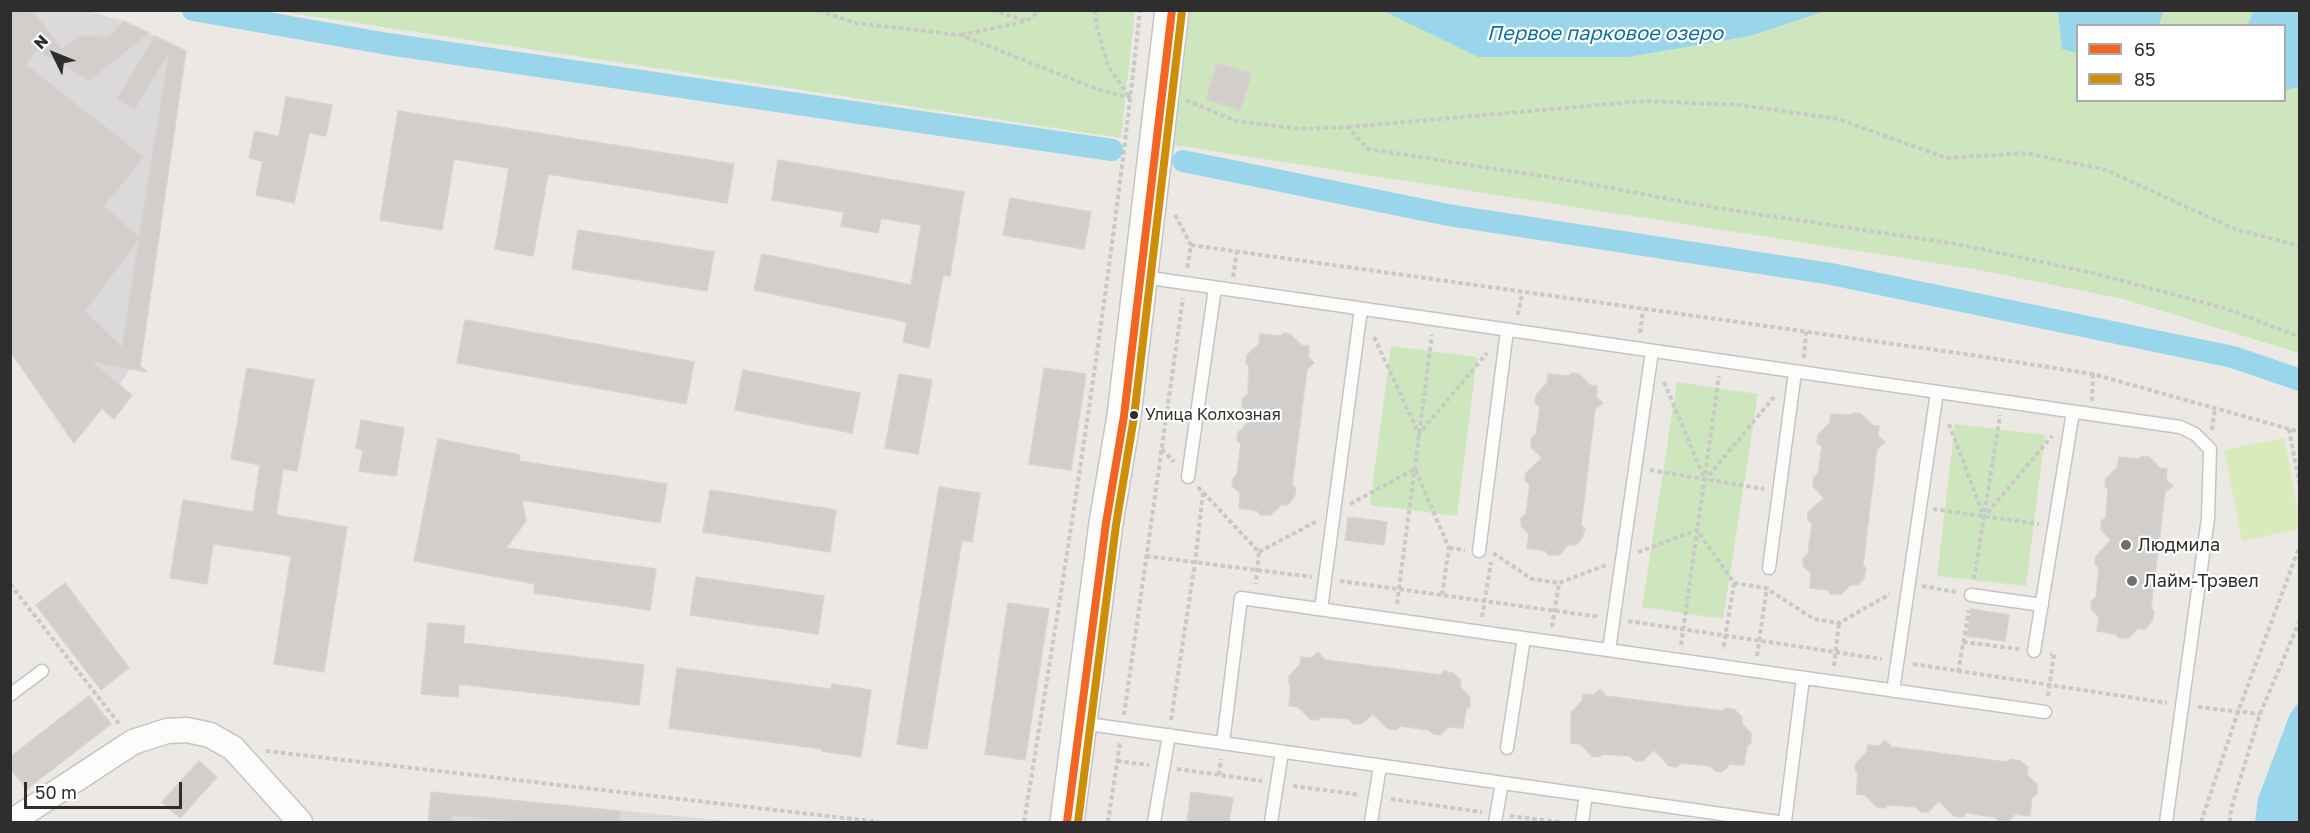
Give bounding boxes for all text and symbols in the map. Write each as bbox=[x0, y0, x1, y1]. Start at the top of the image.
water label: Первое парковое озеро bbox=[1487, 22, 1723, 46]
north arrow bbox=[24, 24, 84, 84]
legend bbox=[2076, 24, 2286, 102]
text: N bbox=[29, 30, 52, 53]
text: 65 bbox=[2134, 38, 2155, 60]
text: 85 bbox=[2134, 68, 2155, 90]
place label: Улица Колхозная bbox=[1145, 405, 1281, 425]
marker: Улица Колхозная bbox=[1128, 409, 1140, 421]
place label: Людмила bbox=[2138, 534, 2220, 556]
marker: Людмила bbox=[2119, 538, 2133, 552]
place label: Лайм-Трэвел bbox=[2144, 570, 2259, 592]
marker: Лайм-Трэвел bbox=[2125, 574, 2139, 588]
scale bar bbox=[27, 770, 184, 808]
text: 50 m bbox=[35, 781, 77, 803]

